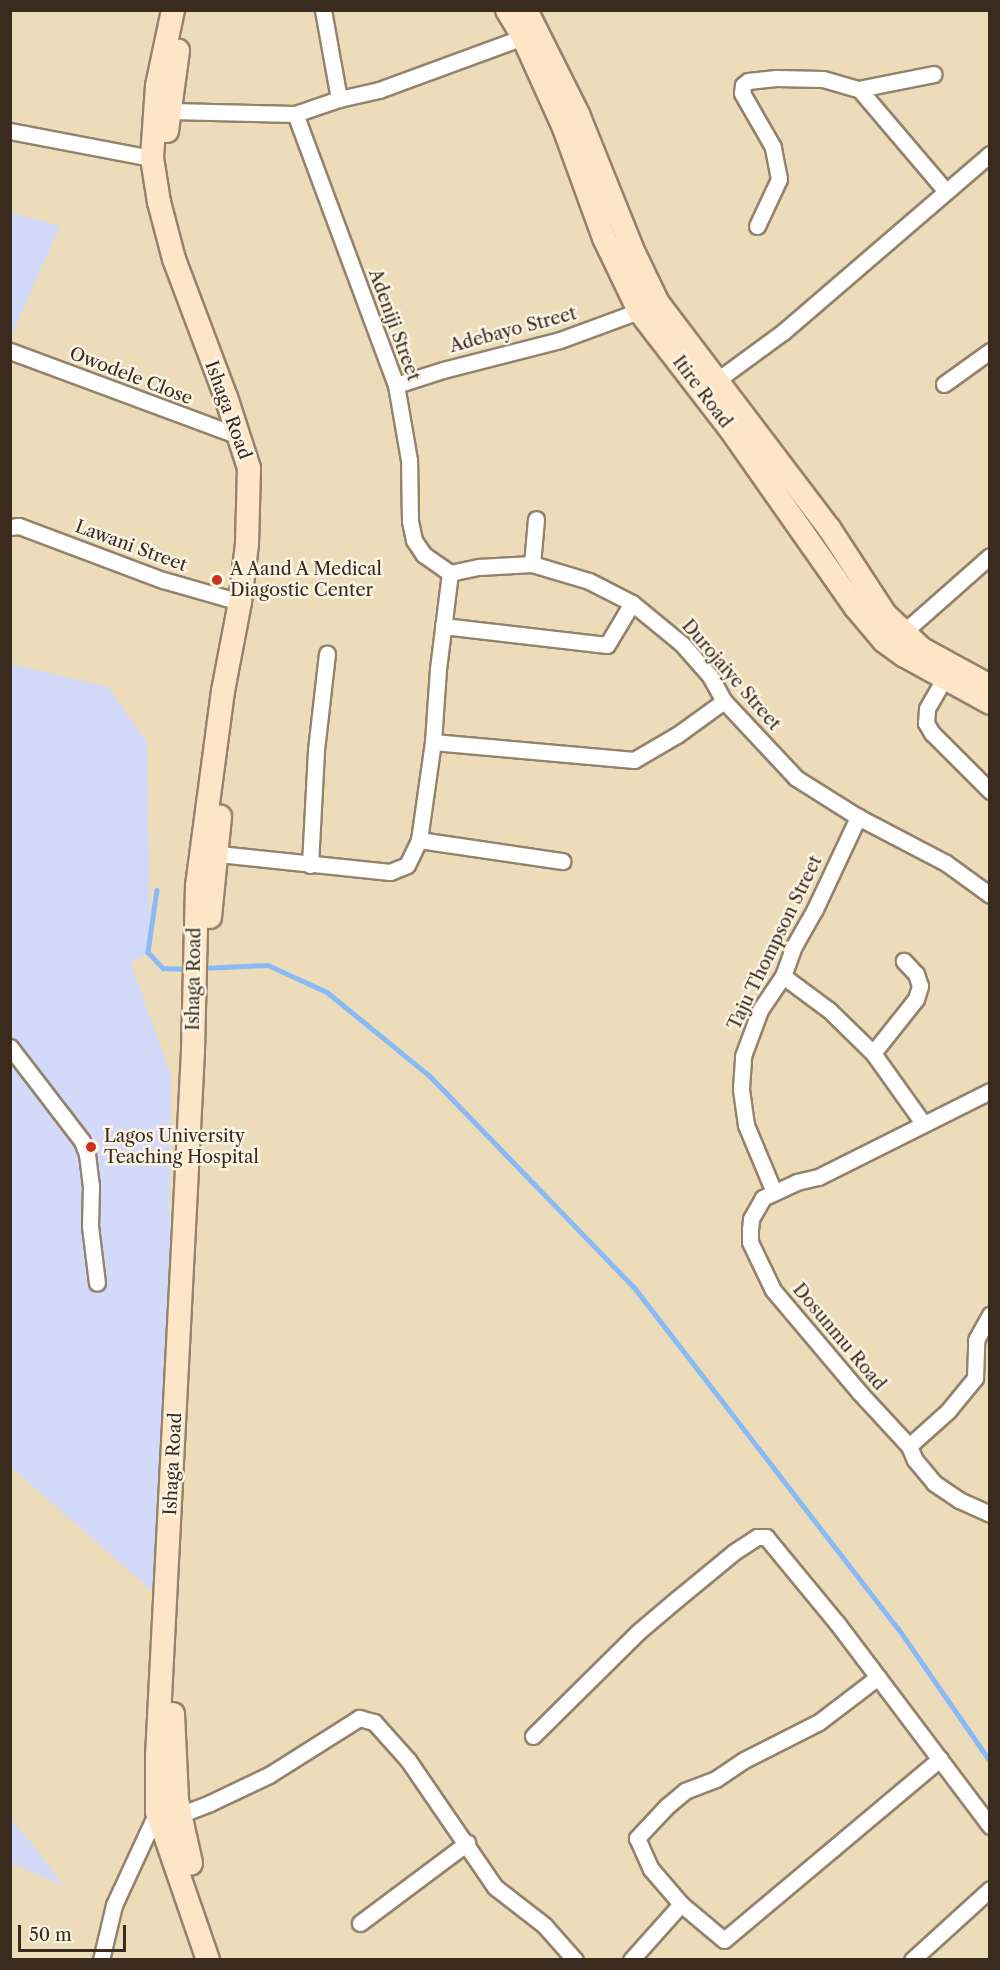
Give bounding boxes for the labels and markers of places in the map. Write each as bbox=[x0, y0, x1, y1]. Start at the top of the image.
place label: A Aand A Medical Diagostic Center bbox=[230, 559, 385, 602]
marker: A Aand A Medical Diagostic Center bbox=[208, 571, 226, 589]
place label: Lagos University Teaching Hospital bbox=[104, 1126, 259, 1168]
marker: Lagos University Teaching Hospital bbox=[82, 1138, 100, 1156]

